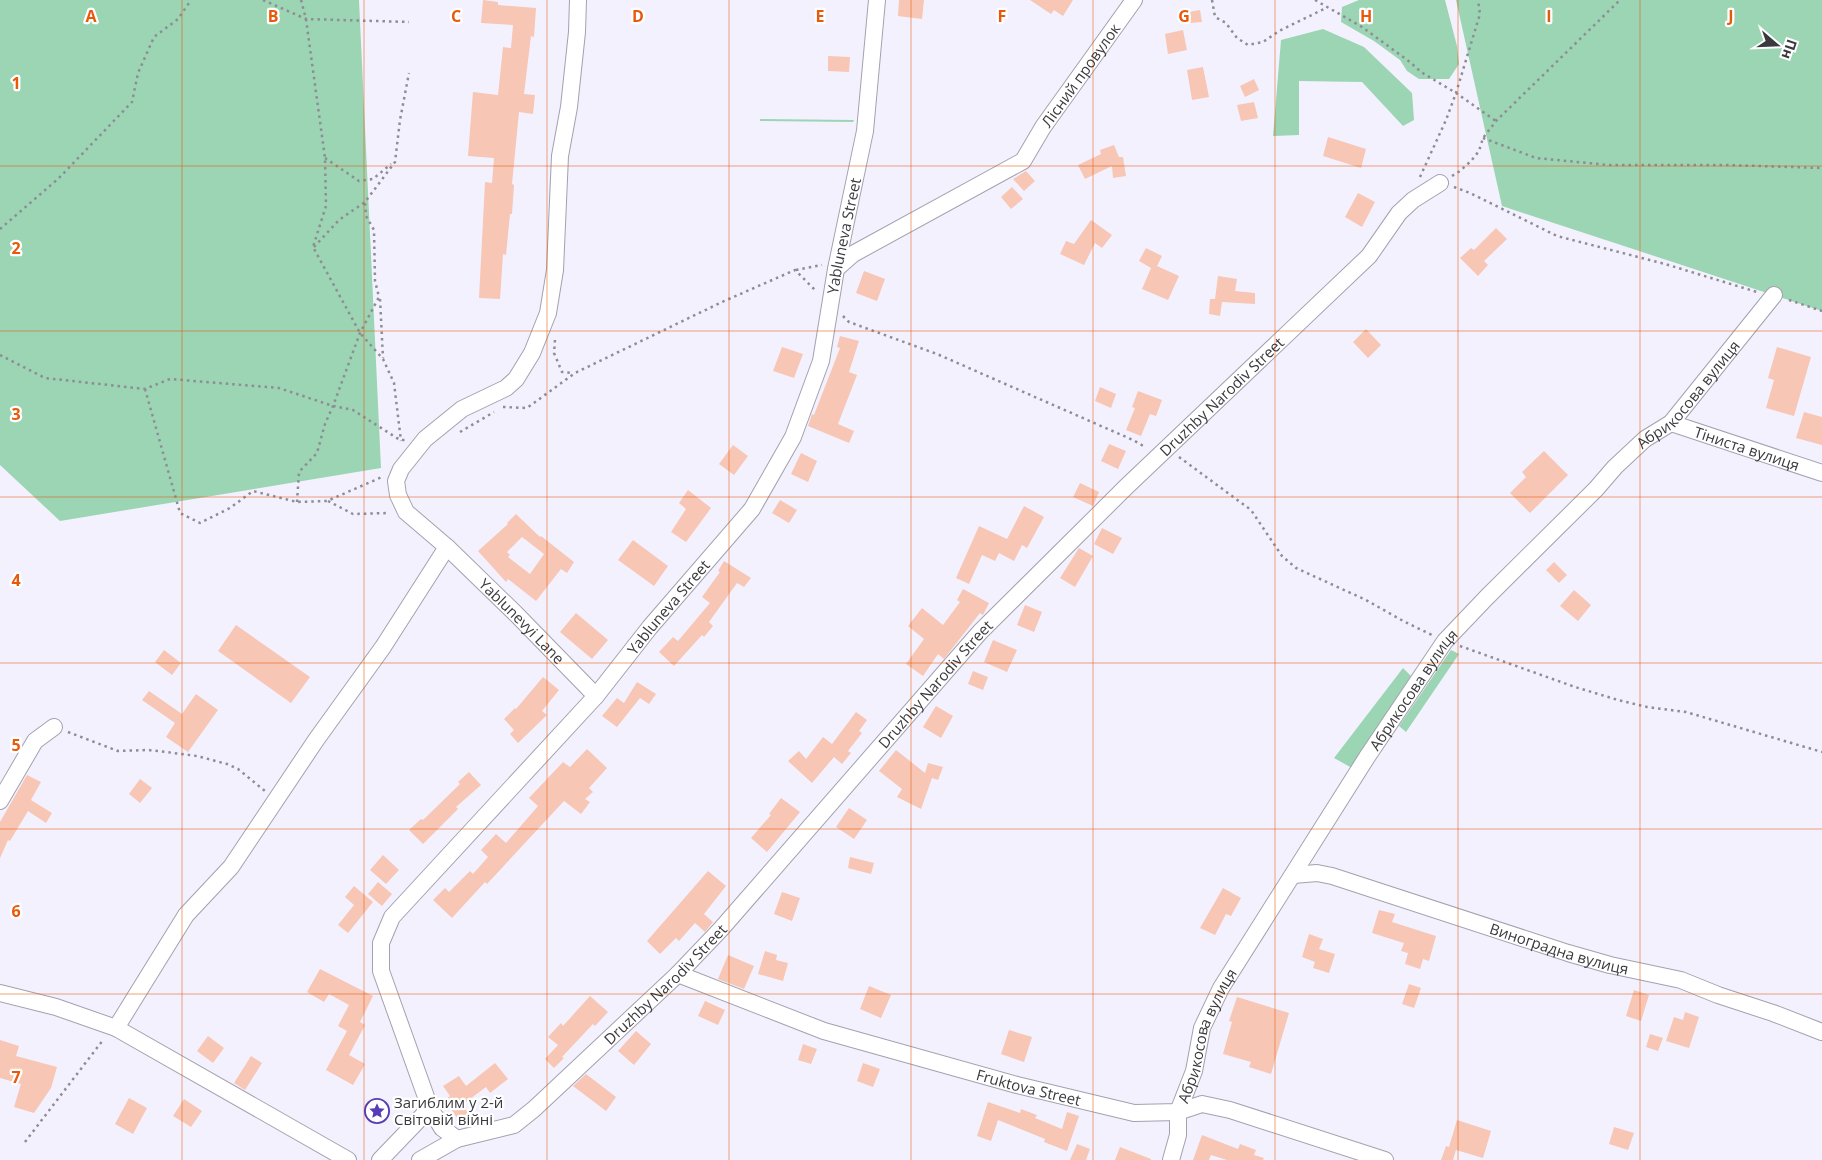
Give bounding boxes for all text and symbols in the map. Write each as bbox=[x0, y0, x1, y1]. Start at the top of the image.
text: A bbox=[85, 5, 97, 27]
text: B bbox=[268, 5, 278, 27]
text: C bbox=[451, 5, 461, 27]
text: D bbox=[632, 5, 644, 27]
text: E bbox=[816, 5, 825, 27]
text: F bbox=[998, 5, 1006, 27]
text: G bbox=[1178, 5, 1190, 27]
text: H bbox=[1360, 5, 1372, 27]
text: I bbox=[1546, 5, 1552, 27]
text: J bbox=[1726, 5, 1734, 27]
street label: Лісний провулок bbox=[1036, 19, 1124, 131]
north arrow bbox=[1752, 20, 1802, 70]
text: Пн bbox=[1778, 37, 1802, 62]
text: 1 bbox=[11, 72, 21, 94]
street label: Yabluneva Street bbox=[822, 176, 865, 295]
text: 2 bbox=[11, 237, 21, 259]
street label: Druzhby Narodiv Street bbox=[1155, 332, 1288, 460]
street label: Абрикосова вулиця bbox=[1632, 336, 1744, 452]
text: 3 bbox=[11, 403, 21, 425]
street label: Тіниста вулиця bbox=[1692, 421, 1802, 475]
street label: Yabluneva Street bbox=[622, 555, 714, 659]
text: 4 bbox=[11, 569, 21, 591]
street label: Yablunevyi Lane bbox=[475, 574, 569, 668]
street label: Druzhby Narodiv Street bbox=[873, 615, 997, 752]
street label: Абрикосова вулиця bbox=[1364, 624, 1462, 754]
text: 5 bbox=[11, 734, 21, 756]
text: 6 bbox=[11, 900, 21, 922]
street label: Виноградна вулиця bbox=[1487, 918, 1630, 979]
street label: Druzhby Narodiv Street bbox=[599, 920, 731, 1049]
street label: Абрикосова вулиця bbox=[1173, 964, 1241, 1106]
street label: Fruktova Street bbox=[974, 1064, 1083, 1110]
text: 7 bbox=[11, 1066, 21, 1088]
place label: Загиблим у 2-й Світовій війні bbox=[394, 1092, 503, 1129]
place icon: Загиблим у 2-й Світовій війні bbox=[364, 1098, 390, 1124]

